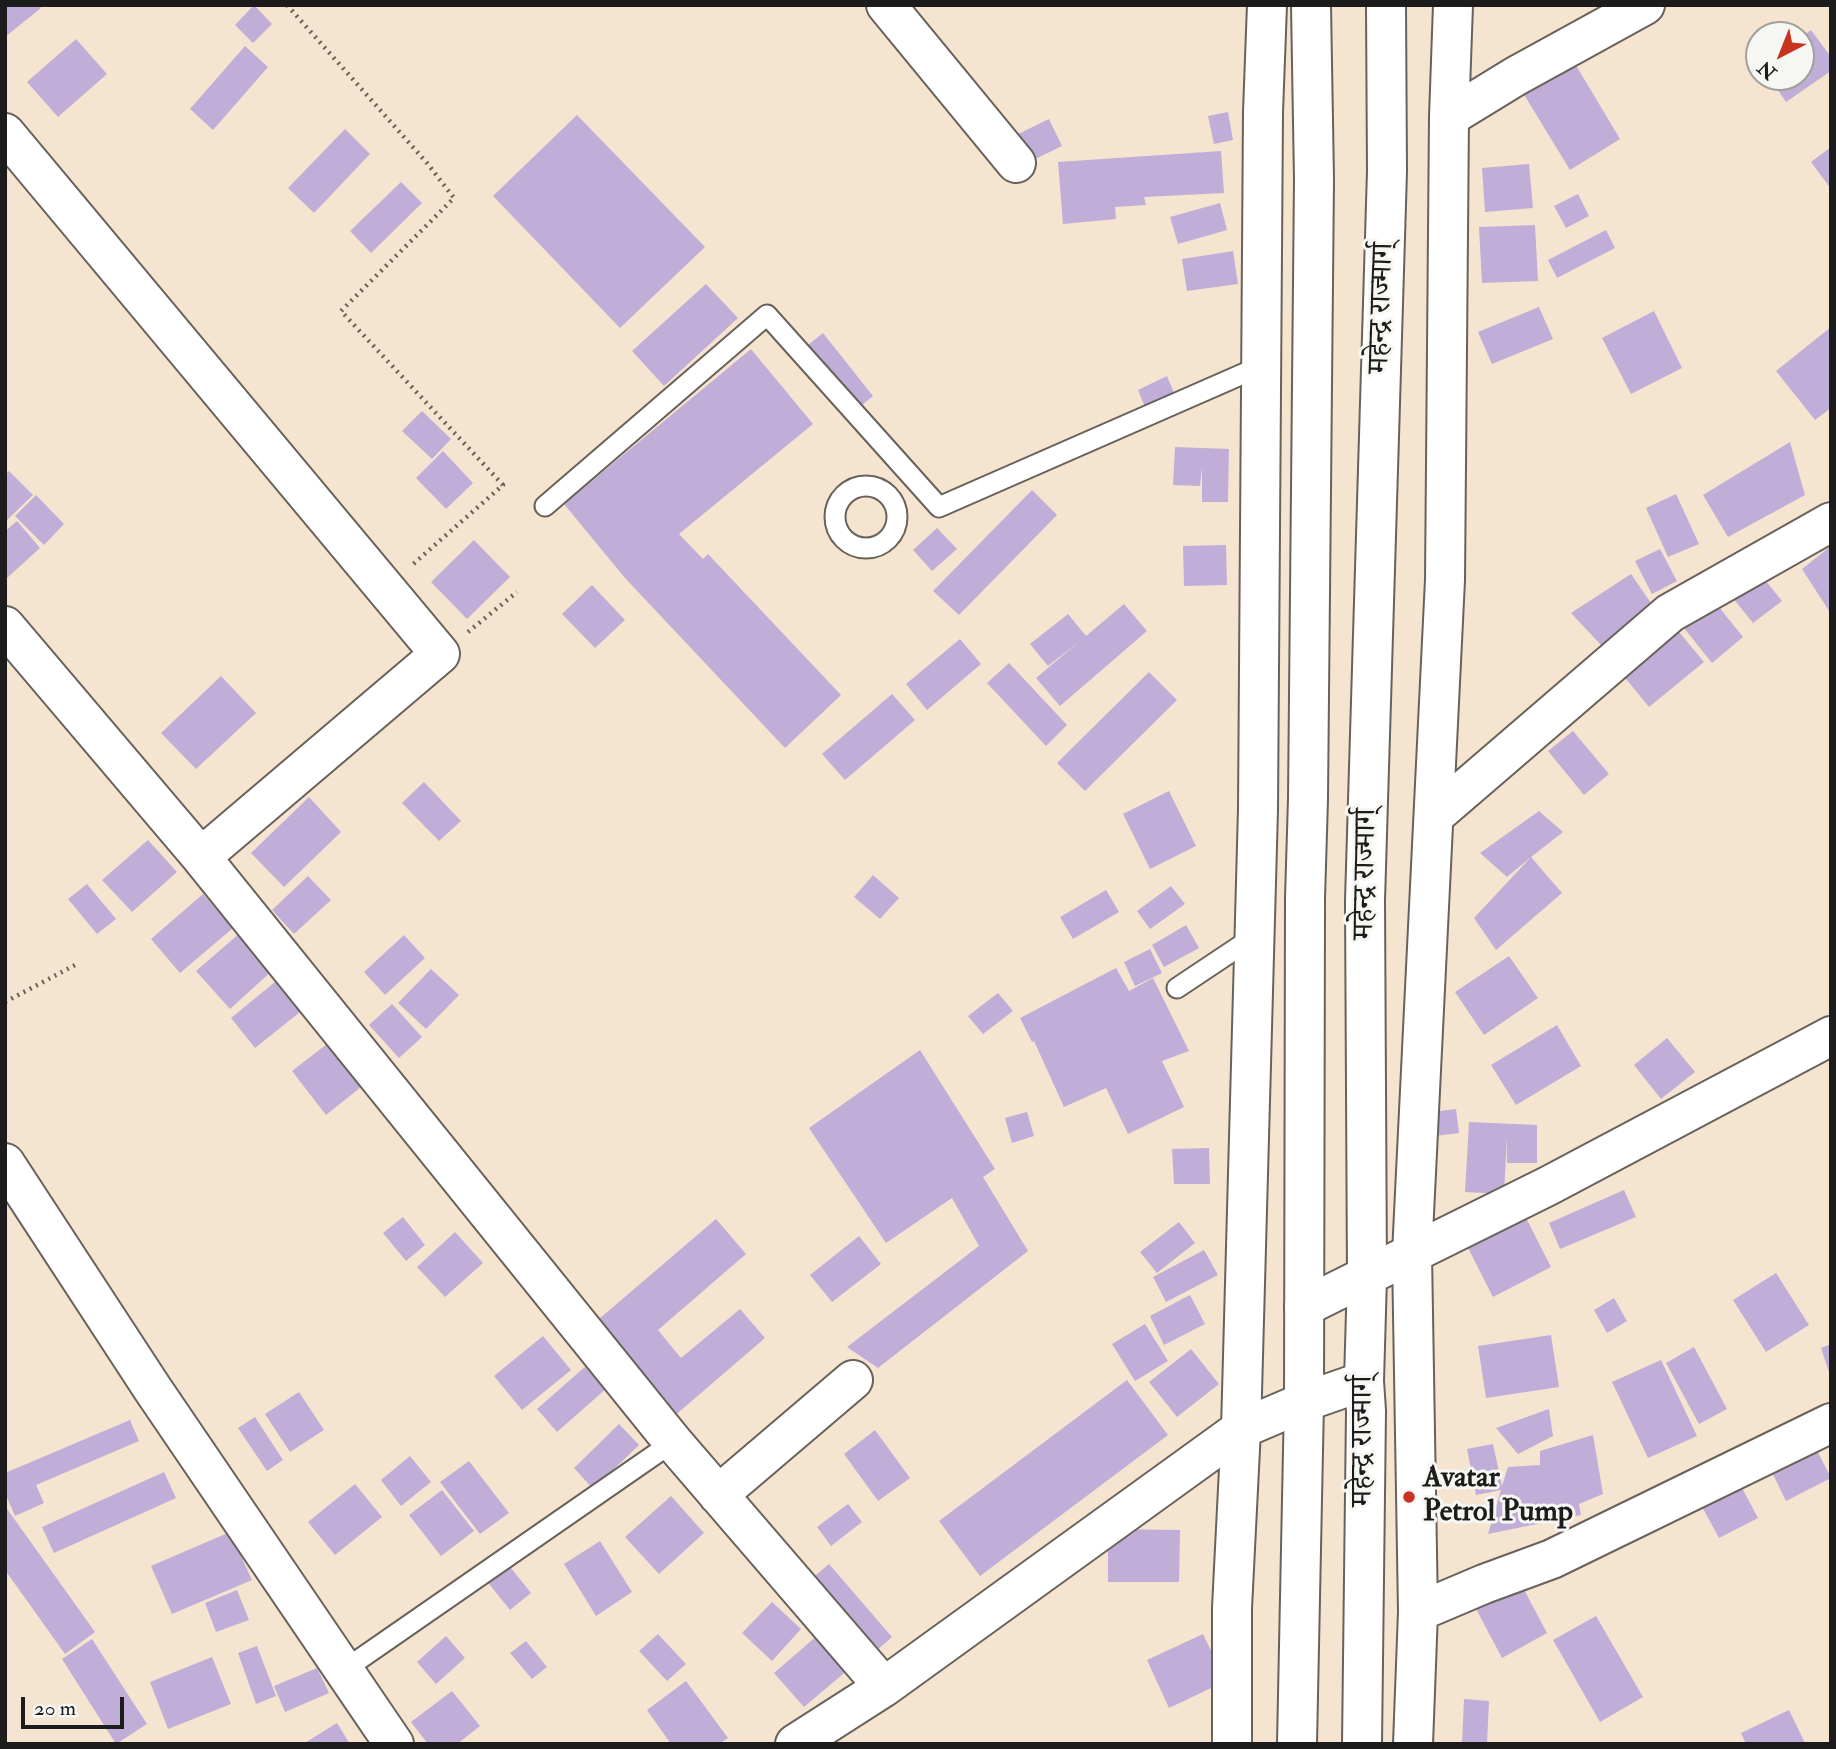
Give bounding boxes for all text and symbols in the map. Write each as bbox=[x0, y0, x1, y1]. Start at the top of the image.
north arrow bbox=[1745, 21, 1815, 91]
text: N bbox=[1753, 56, 1782, 85]
street label: महेन्द्र राज्मार्ग् bbox=[1363, 242, 1403, 374]
street label: महेन्द्र राज्मार्ग् bbox=[1348, 808, 1386, 940]
street label: महेन्द्र राज्मार्ग् bbox=[1347, 1375, 1383, 1507]
place label: Avatar Petrol Pump bbox=[1423, 1462, 1573, 1532]
marker: Avatar Petrol Pump bbox=[1401, 1489, 1417, 1505]
scale bar bbox=[24, 1682, 128, 1726]
text: 20 m bbox=[34, 1695, 76, 1722]

